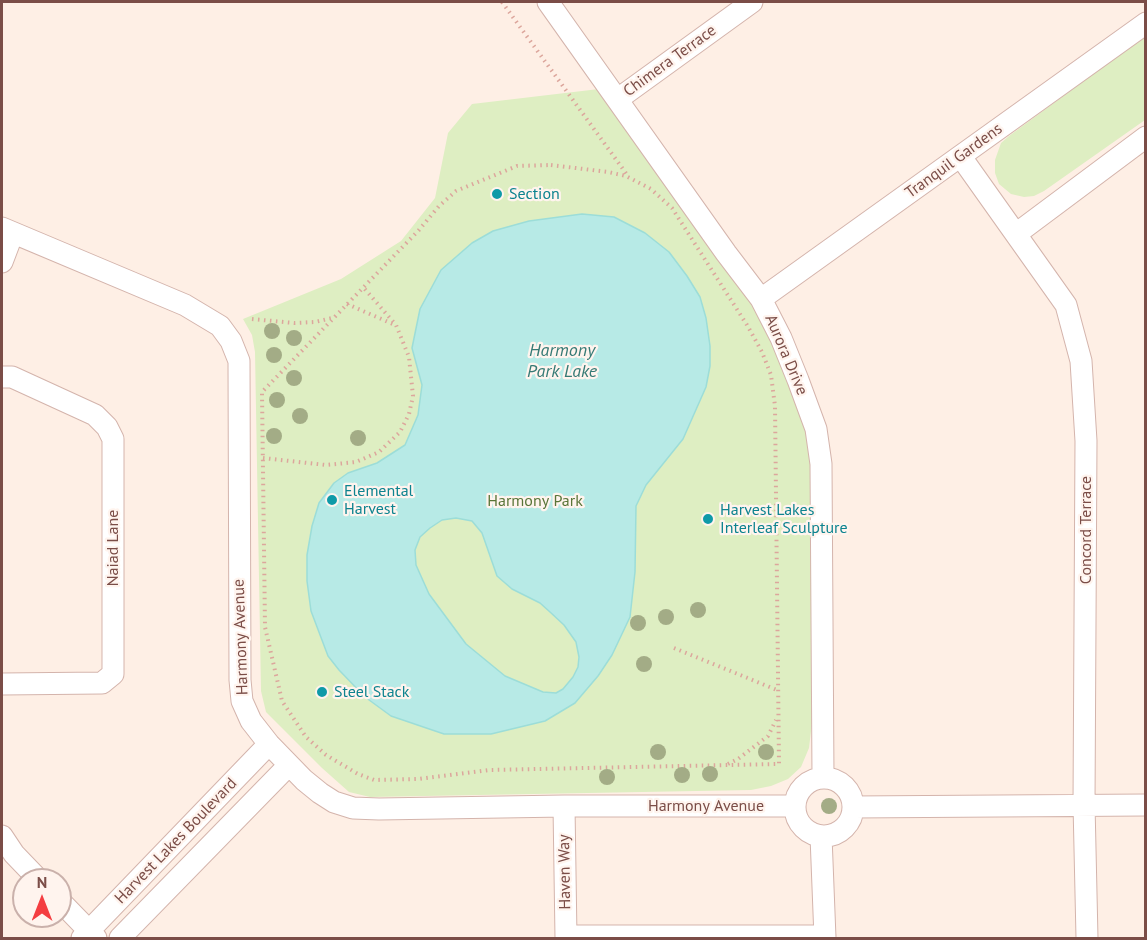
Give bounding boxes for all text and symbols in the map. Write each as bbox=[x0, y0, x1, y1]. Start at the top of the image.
street label: Chimera Terrace bbox=[620, 21, 720, 101]
street label: Tranquil Gardens bbox=[902, 119, 1006, 203]
place label: Section bbox=[509, 184, 560, 204]
marker: Section bbox=[490, 187, 504, 201]
street label: Aurora Drive bbox=[760, 312, 812, 398]
water label: Harmony Park Lake bbox=[527, 340, 597, 382]
street label: Concord Terrace bbox=[1076, 476, 1096, 584]
place label: Elemental Harvest bbox=[344, 481, 413, 519]
park label: Harmony Park bbox=[487, 491, 583, 511]
marker: Elemental Harvest bbox=[325, 493, 339, 507]
place label: Harvest Lakes Interleaf Sculpture bbox=[720, 500, 848, 538]
street label: Naiad Lane bbox=[103, 510, 123, 586]
marker: Harvest Lakes Interleaf Sculpture bbox=[701, 512, 715, 526]
street label: Harmony Avenue bbox=[229, 579, 253, 695]
place label: Steel Stack bbox=[334, 682, 410, 702]
marker: Steel Stack bbox=[315, 685, 329, 699]
street label: Harvest Lakes Boulevard bbox=[111, 774, 241, 908]
street label: Harmony Avenue bbox=[648, 796, 764, 816]
street label: Haven Way bbox=[555, 834, 575, 910]
north arrow bbox=[12, 868, 72, 928]
text: N bbox=[37, 872, 47, 892]

